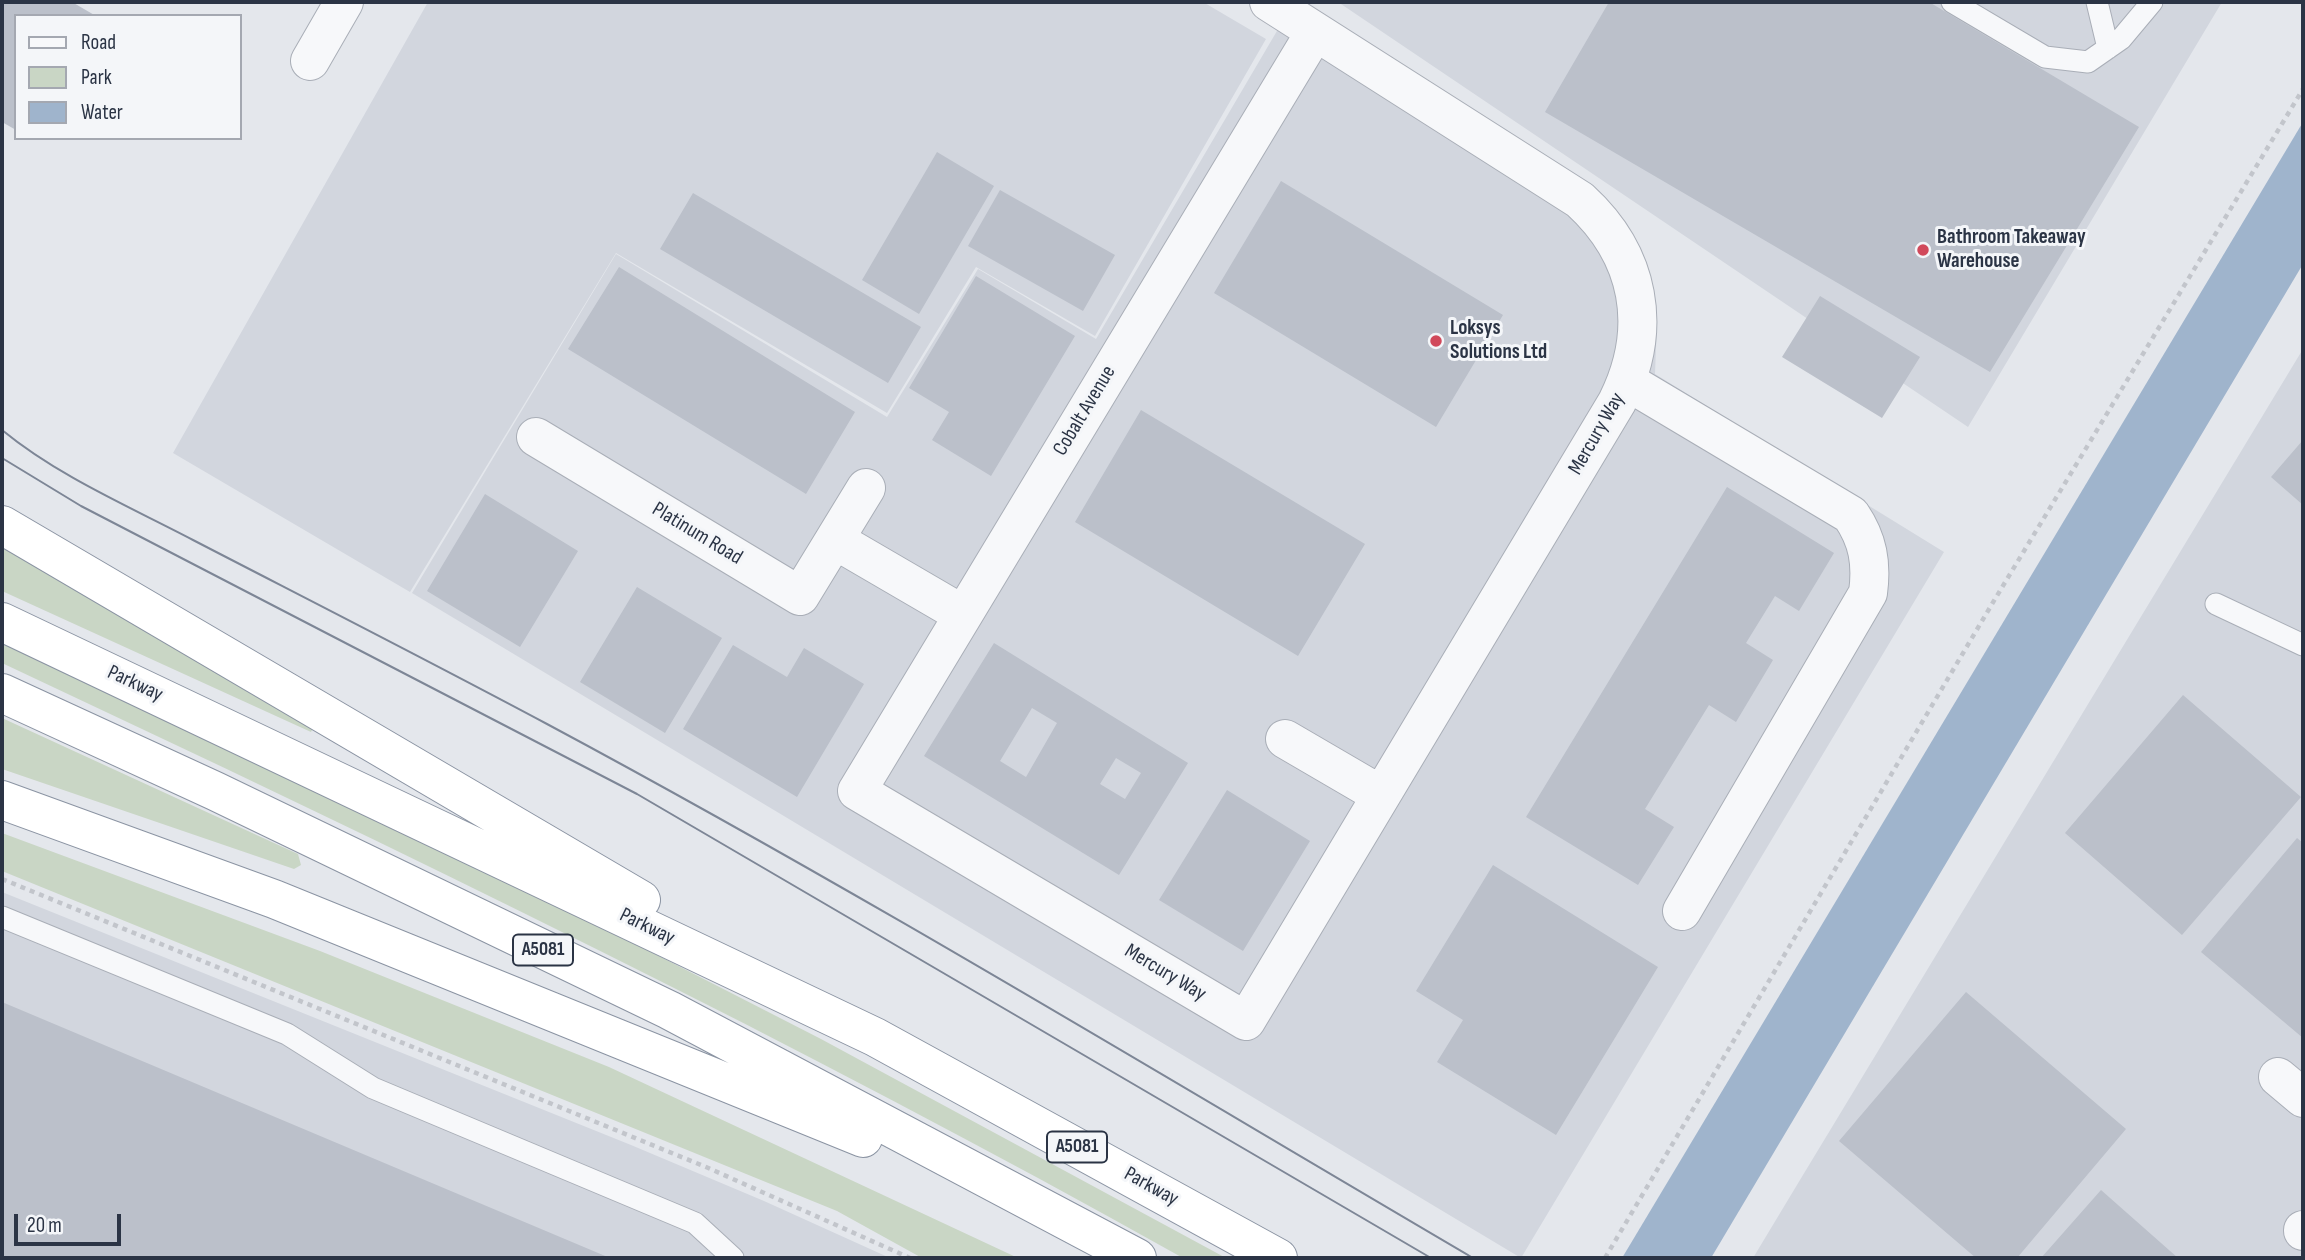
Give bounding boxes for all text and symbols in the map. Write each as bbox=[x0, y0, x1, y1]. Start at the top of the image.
legend bbox=[14, 14, 242, 140]
text: Road bbox=[81, 30, 116, 55]
text: Park bbox=[81, 65, 112, 90]
text: Water bbox=[81, 100, 123, 125]
place label: Bathroom Takeaway Warehouse bbox=[1937, 225, 2086, 275]
marker: Bathroom Takeaway Warehouse bbox=[1915, 242, 1931, 258]
place label: Loksys Solutions Ltd bbox=[1450, 316, 1547, 366]
marker: Loksys Solutions Ltd bbox=[1428, 333, 1444, 349]
street label: Cobalt Avenue bbox=[1048, 361, 1122, 461]
street label: Mercury Way bbox=[1563, 388, 1631, 480]
street label: Platinum Road bbox=[647, 497, 747, 571]
street label: Parkway bbox=[103, 660, 167, 708]
street label: Parkway bbox=[615, 903, 679, 951]
road number: A5081 bbox=[513, 934, 573, 966]
street label: Mercury Way bbox=[1120, 939, 1210, 1007]
road number: A5081 bbox=[1047, 1132, 1107, 1162]
street label: Parkway bbox=[1119, 1162, 1183, 1212]
scale bar bbox=[18, 1200, 124, 1244]
text: 20 m bbox=[27, 1213, 62, 1238]

